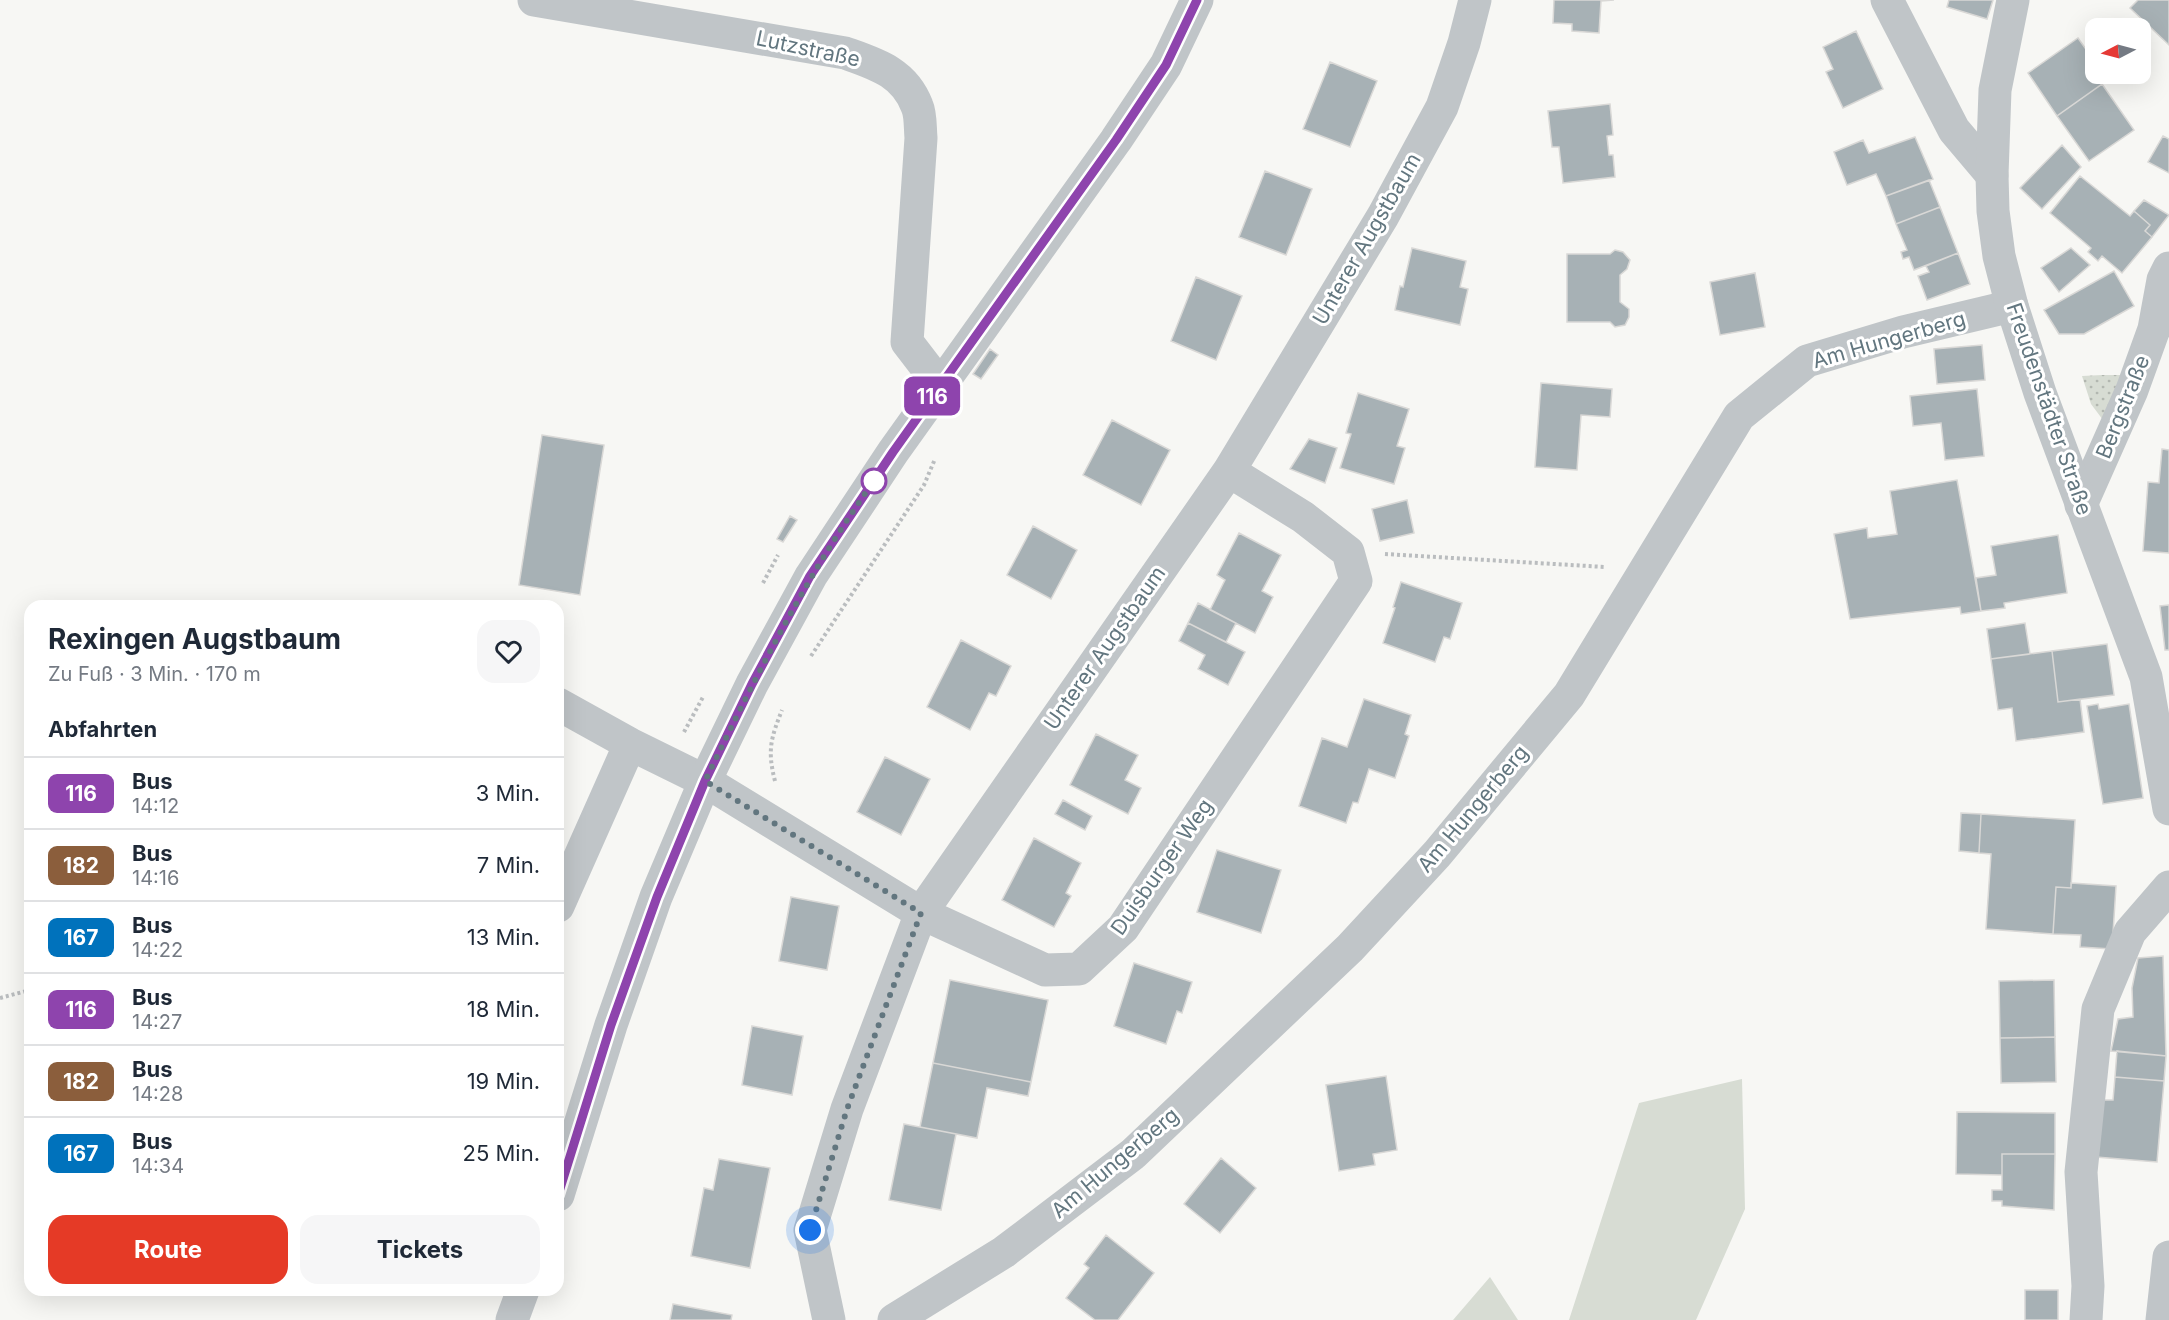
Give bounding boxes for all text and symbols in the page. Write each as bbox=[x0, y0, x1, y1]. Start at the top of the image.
north arrow bbox=[2085, 18, 2151, 84]
map controls bbox=[2085, 18, 2151, 84]
street label: Lutzstraße bbox=[754, 25, 862, 72]
street label: Unterer Augstbaum bbox=[1307, 149, 1426, 329]
street label: Freudenstädter Straße bbox=[2001, 300, 2098, 518]
street label: Am Hungerberg bbox=[1809, 306, 1968, 373]
street label: Bergstraße bbox=[2090, 351, 2155, 462]
line badge: 116 bbox=[898, 376, 966, 416]
text: 116 bbox=[916, 384, 948, 409]
unlabelled marker bbox=[861, 468, 887, 494]
street label: Unterer Augstbaum bbox=[1039, 561, 1170, 734]
button: heart bbox=[477, 620, 540, 683]
text: Rexingen Augstbaum bbox=[48, 622, 341, 656]
text: Zu Fuß · 3 Min. · 170 m bbox=[48, 662, 261, 686]
text: Abfahrten bbox=[48, 716, 157, 742]
street label: Am Hungerberg bbox=[1412, 740, 1533, 877]
text: Bus bbox=[132, 768, 173, 794]
text: 3 Min. bbox=[476, 780, 540, 806]
text: 116 bbox=[65, 781, 97, 806]
text: 14:12 bbox=[132, 794, 179, 818]
street label: Duisburger Weg bbox=[1105, 794, 1218, 940]
text: Bus bbox=[132, 840, 173, 866]
text: 7 Min. bbox=[477, 852, 540, 878]
text: 182 bbox=[63, 853, 99, 878]
text: 14:16 bbox=[132, 866, 179, 890]
text: Bus bbox=[132, 912, 173, 938]
text: 13 Min. bbox=[467, 924, 540, 950]
text: 167 bbox=[64, 925, 98, 950]
text: 14:22 bbox=[132, 938, 183, 962]
text: Bus bbox=[132, 984, 173, 1010]
text: 18 Min. bbox=[467, 996, 540, 1022]
text: 116 bbox=[65, 997, 97, 1022]
text: 14:27 bbox=[132, 1010, 182, 1034]
text: Bus bbox=[132, 1056, 173, 1082]
text: 19 Min. bbox=[467, 1068, 540, 1094]
text: 182 bbox=[63, 1069, 99, 1094]
text: 14:28 bbox=[132, 1082, 183, 1106]
street label: Am Hungerberg bbox=[1046, 1102, 1183, 1223]
text: Bus bbox=[132, 1128, 173, 1154]
text: 25 Min. bbox=[462, 1140, 540, 1166]
text: 167 bbox=[64, 1141, 98, 1166]
text: 14:34 bbox=[132, 1154, 184, 1178]
button: Route bbox=[48, 1215, 288, 1284]
button: Tickets bbox=[300, 1215, 540, 1284]
your location bbox=[795, 1215, 825, 1245]

